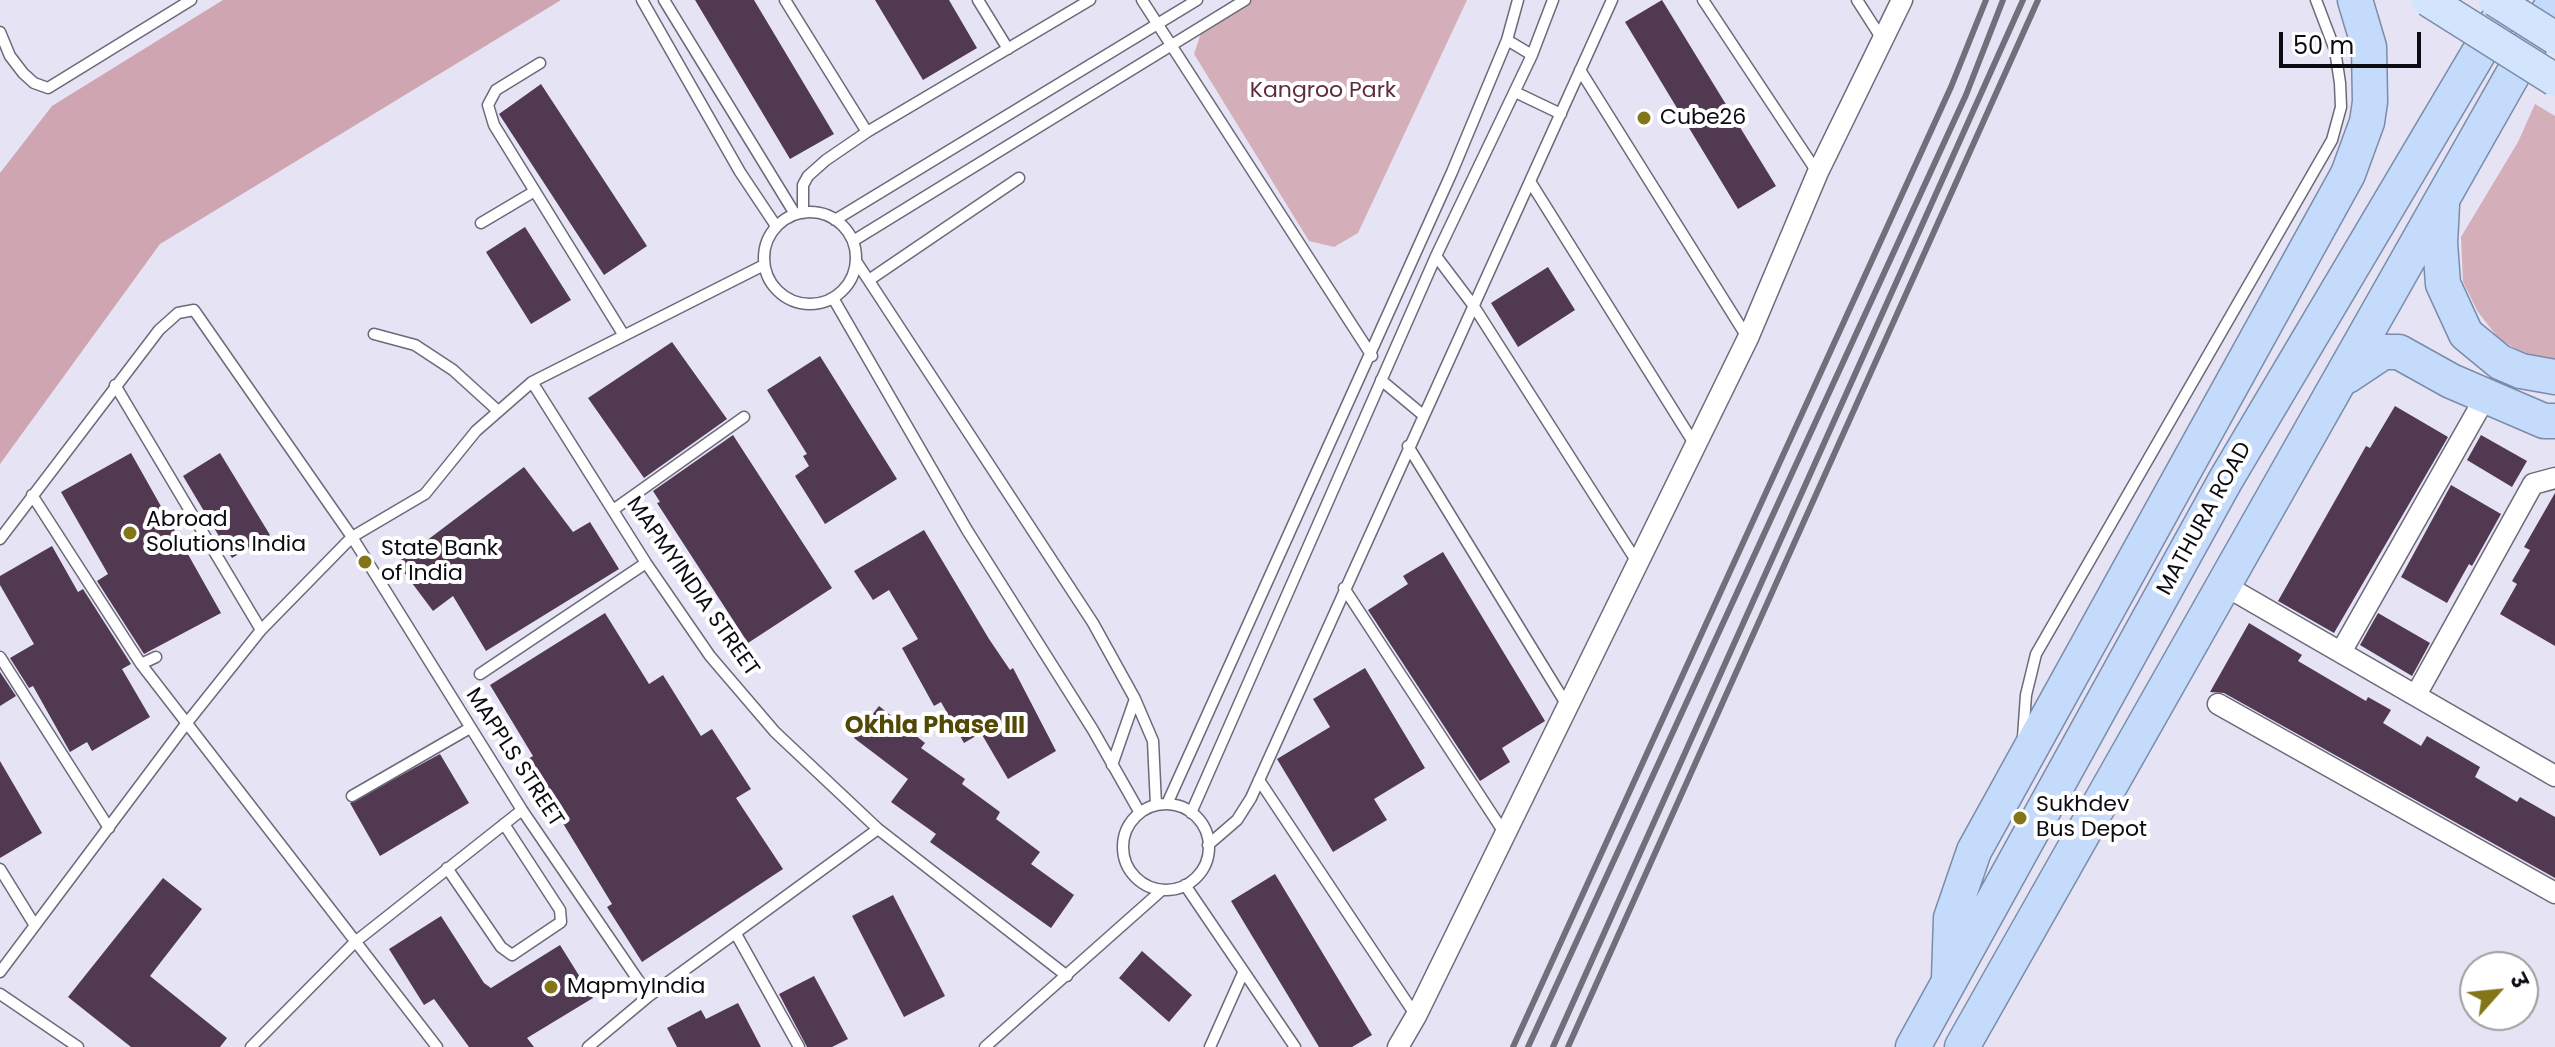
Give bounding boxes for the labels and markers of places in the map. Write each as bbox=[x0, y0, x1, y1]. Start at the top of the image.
place label: Cube26 bbox=[1660, 105, 1746, 131]
marker: Cube26 bbox=[1635, 109, 1653, 127]
place label: Abroad Solutions India bbox=[146, 507, 306, 558]
marker: Abroad Solutions India bbox=[121, 524, 139, 542]
place label: State Bank of India bbox=[381, 536, 498, 588]
marker: State Bank of India bbox=[356, 553, 374, 571]
place label: Sukhdev Bus Depot bbox=[2036, 792, 2147, 844]
marker: Sukhdev Bus Depot bbox=[2011, 809, 2029, 827]
place label: MapmyIndia bbox=[567, 974, 705, 1000]
marker: MapmyIndia bbox=[542, 978, 560, 996]

